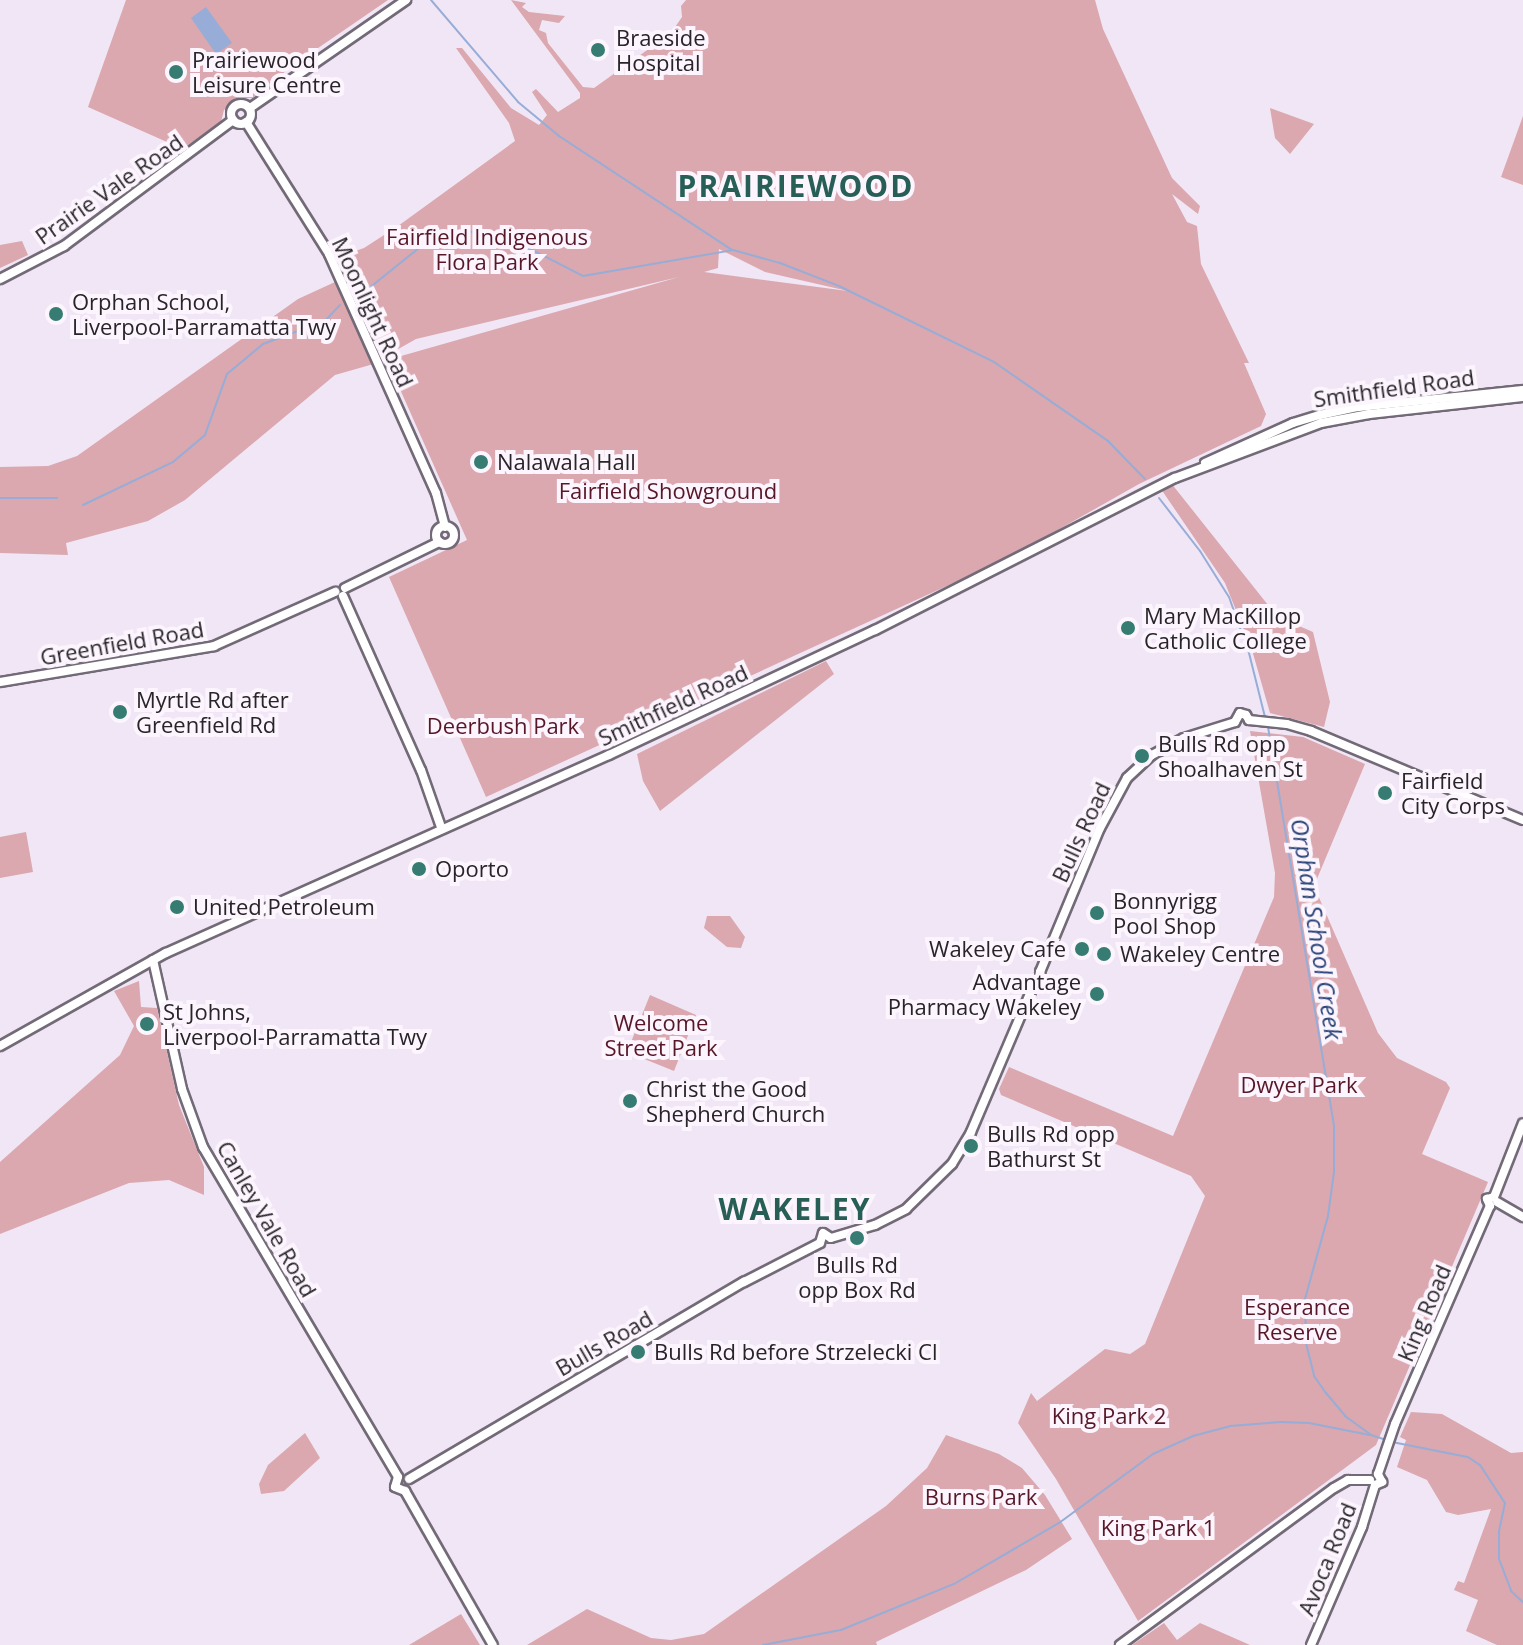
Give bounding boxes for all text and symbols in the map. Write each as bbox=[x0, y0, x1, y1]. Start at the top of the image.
place label: Braeside Hospital bbox=[616, 24, 706, 76]
marker: Braeside Hospital bbox=[587, 39, 609, 61]
place label: Prairiewood Leisure Centre bbox=[192, 46, 341, 98]
marker: Prairiewood Leisure Centre bbox=[167, 63, 185, 81]
street label: Prairie Vale Road bbox=[30, 128, 188, 250]
district label: PRAIRIEWOOD bbox=[678, 168, 914, 204]
park label: Fairfield Indigenous Flora Park bbox=[386, 223, 588, 274]
street label: Moonlight Road bbox=[327, 233, 419, 391]
place label: Orphan School, Liverpool-Parramatta Twy bbox=[72, 288, 336, 340]
marker: Orphan School, Liverpool-Parramatta Twy bbox=[47, 305, 65, 323]
street label: Smithfield Road bbox=[1312, 364, 1476, 412]
place label: Nalawala Hall bbox=[497, 449, 636, 475]
marker: Nalawala Hall bbox=[472, 453, 490, 471]
park label: Fairfield Showground bbox=[559, 478, 777, 504]
place label: Mary MacKillop Catholic College bbox=[1144, 602, 1307, 654]
street label: Greenfield Road bbox=[38, 616, 206, 670]
marker: Mary MacKillop Catholic College bbox=[1119, 619, 1137, 637]
street label: Smithfield Road bbox=[594, 659, 752, 751]
place label: Myrtle Rd after Greenfield Rd bbox=[136, 686, 289, 738]
marker: Myrtle Rd after Greenfield Rd bbox=[111, 703, 129, 721]
park label: Deerbush Park bbox=[427, 713, 579, 739]
place label: Bulls Rd opp Shoalhaven St bbox=[1158, 730, 1303, 782]
marker: Bulls Rd opp Shoalhaven St bbox=[1133, 747, 1151, 765]
place label: Fairfield City Corps bbox=[1401, 767, 1505, 818]
street label: Bulls Road bbox=[1046, 778, 1116, 886]
marker: Fairfield City Corps bbox=[1376, 784, 1394, 802]
water label: Orphan School Creek bbox=[1285, 816, 1349, 1042]
place label: Oporto bbox=[435, 856, 509, 882]
marker: Oporto bbox=[410, 860, 428, 878]
place label: Bonnyrigg Pool Shop bbox=[1113, 887, 1217, 938]
place label: United Petroleum bbox=[193, 894, 375, 920]
marker: United Petroleum bbox=[168, 898, 186, 916]
marker: Bonnyrigg Pool Shop bbox=[1088, 904, 1106, 922]
place label: Wakeley Cafe bbox=[929, 936, 1066, 962]
marker: Wakeley Cafe bbox=[1073, 940, 1091, 958]
place label: Wakeley Centre bbox=[1120, 941, 1280, 967]
marker: Wakeley Centre bbox=[1095, 945, 1113, 963]
place label: Advantage Pharmacy Wakeley bbox=[888, 968, 1081, 1020]
marker: Advantage Pharmacy Wakeley bbox=[1088, 985, 1106, 1003]
place label: St Johns, Liverpool-Parramatta Twy bbox=[163, 998, 427, 1050]
park label: Welcome Street Park bbox=[604, 1009, 718, 1060]
marker: St Johns, Liverpool-Parramatta Twy bbox=[138, 1015, 156, 1033]
park label: Dwyer Park bbox=[1240, 1072, 1358, 1098]
place label: Christ the Good Shepherd Church bbox=[646, 1075, 825, 1126]
marker: Christ the Good Shepherd Church bbox=[621, 1092, 639, 1110]
place label: Bulls Rd opp Bathurst St bbox=[987, 1120, 1115, 1172]
street label: Canley Vale Road bbox=[212, 1136, 322, 1302]
marker: Bulls Rd opp Bathurst St bbox=[962, 1137, 980, 1155]
district label: WAKELEY bbox=[719, 1191, 871, 1227]
marker: Bulls Rd opp Box Rd bbox=[848, 1229, 866, 1247]
place label: Bulls Rd opp Box Rd bbox=[798, 1251, 916, 1302]
street label: King Road bbox=[1392, 1261, 1456, 1365]
park label: Esperance Reserve bbox=[1244, 1293, 1350, 1344]
street label: Bulls Road bbox=[551, 1305, 657, 1381]
place label: Bulls Rd before Strzelecki Cl bbox=[654, 1339, 938, 1365]
marker: Bulls Rd before Strzelecki Cl bbox=[629, 1343, 647, 1361]
park label: King Park 2 bbox=[1052, 1403, 1166, 1429]
park label: Burns Park bbox=[925, 1484, 1037, 1510]
street label: Avoca Road bbox=[1292, 1499, 1362, 1619]
park label: King Park 1 bbox=[1101, 1515, 1215, 1541]

